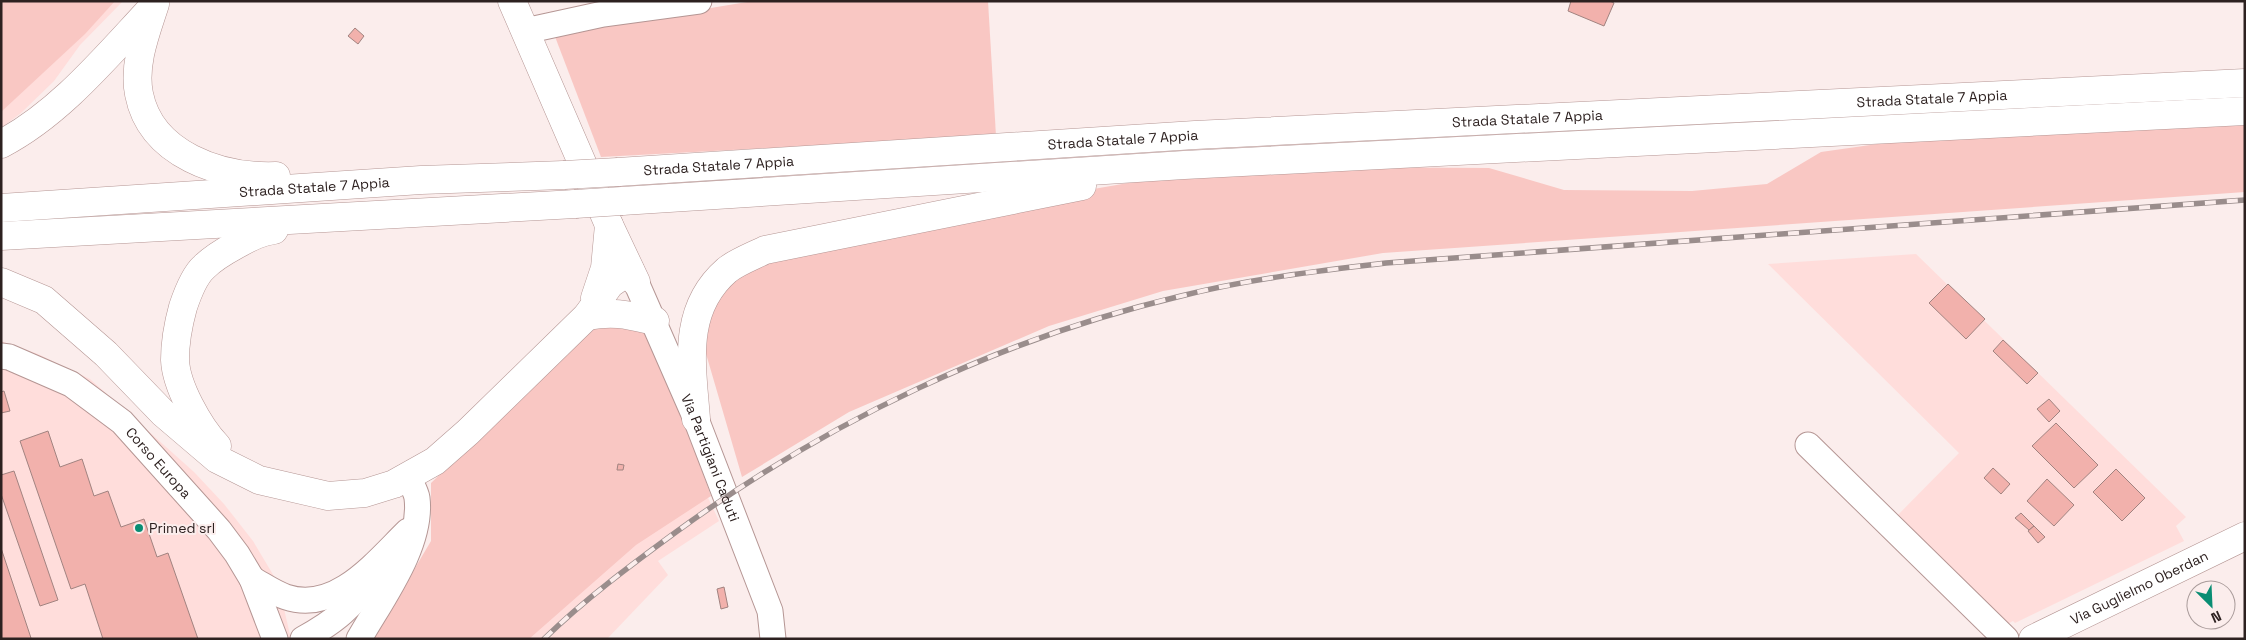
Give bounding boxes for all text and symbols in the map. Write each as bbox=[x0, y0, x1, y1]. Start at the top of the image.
street label: Strada Statale 7 Appia bbox=[1856, 86, 2008, 111]
street label: Strada Statale 7 Appia bbox=[1452, 106, 1603, 131]
street label: Strada Statale 7 Appia bbox=[1047, 126, 1199, 153]
street label: Strada Statale 7 Appia bbox=[643, 152, 795, 179]
street label: Strada Statale 7 Appia bbox=[238, 173, 390, 201]
street label: Via Partigiani Caduti bbox=[677, 391, 744, 524]
street label: Corso Europa bbox=[122, 423, 195, 502]
place label: Primed srl bbox=[149, 519, 215, 537]
marker: Primed srl bbox=[133, 522, 145, 534]
street label: Via Guglielmo Oberdan bbox=[2067, 546, 2211, 629]
north arrow bbox=[2186, 580, 2236, 630]
text: N bbox=[2208, 607, 2224, 627]

